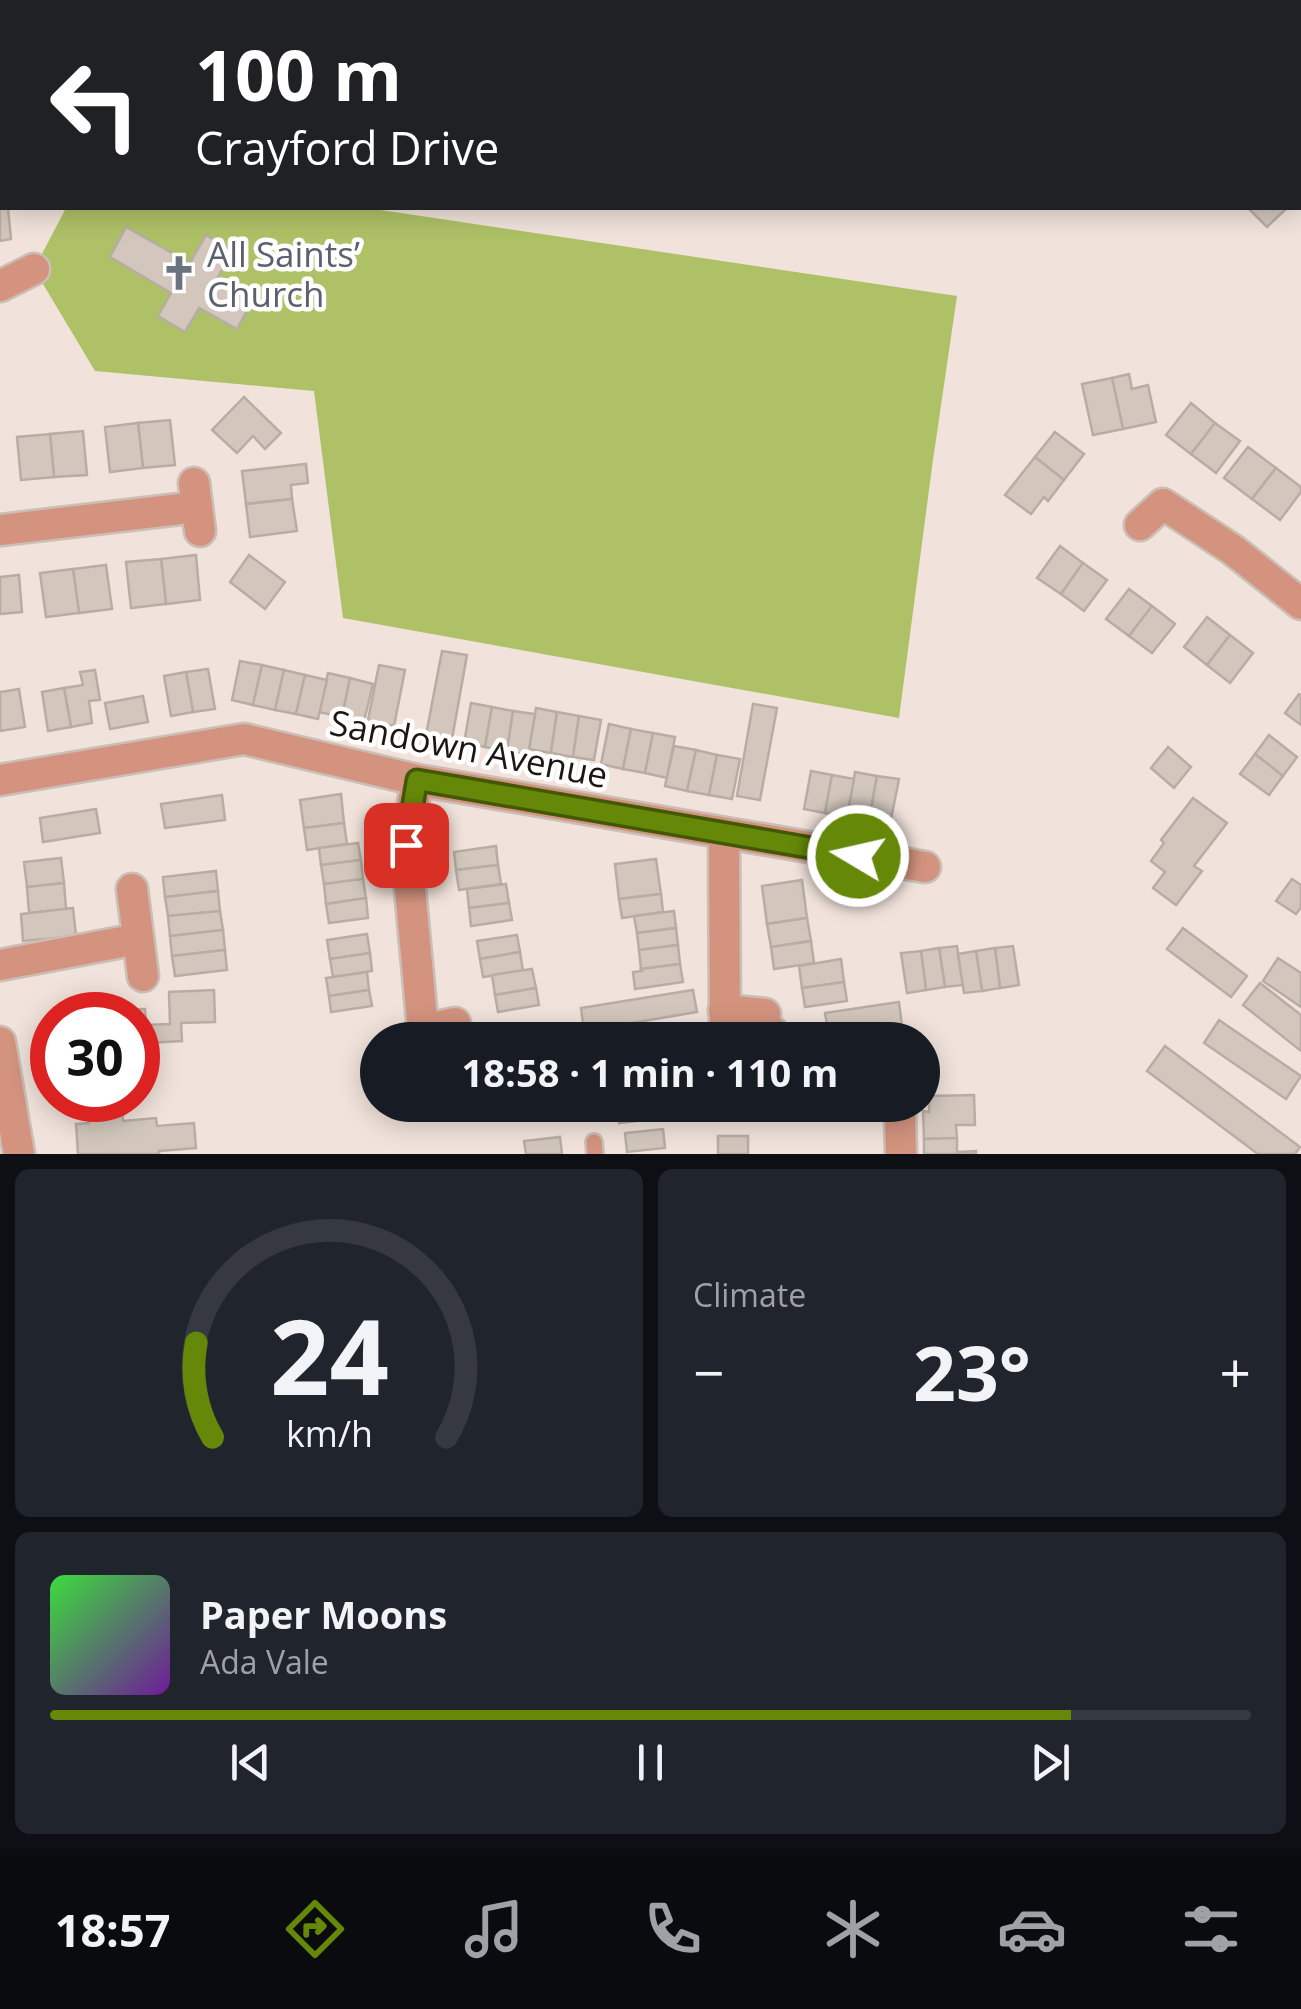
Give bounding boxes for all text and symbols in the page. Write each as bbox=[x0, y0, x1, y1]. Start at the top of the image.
text: 100 m bbox=[195, 26, 402, 122]
icon: left bbox=[30, 40, 160, 170]
text: Crayford Drive bbox=[195, 117, 499, 178]
place label: All Saints’ Church bbox=[207, 230, 360, 317]
church icon: All Saints’ Church bbox=[160, 254, 198, 292]
street label: Sandown Avenue bbox=[326, 698, 612, 798]
pin bbox=[364, 803, 449, 888]
position arrow bbox=[806, 804, 910, 908]
icon: arrive bbox=[379, 818, 434, 873]
speed limit sign: 30 bbox=[30, 992, 160, 1122]
text: 18:58 · 1 min · 110 m bbox=[462, 1046, 838, 1098]
text: Climate bbox=[693, 1273, 806, 1316]
text: 24 bbox=[270, 1284, 388, 1425]
text: 23° bbox=[913, 1321, 1031, 1423]
text: − bbox=[693, 1334, 724, 1409]
text: + bbox=[1220, 1334, 1251, 1409]
text: km/h bbox=[286, 1409, 372, 1457]
text: Paper Moons bbox=[200, 1588, 447, 1640]
text: Ada Vale bbox=[200, 1640, 329, 1683]
icon: previous bbox=[223, 1735, 278, 1790]
icon: pause bbox=[623, 1735, 678, 1790]
icon: next bbox=[1023, 1735, 1078, 1790]
icon: directions bbox=[280, 1894, 350, 1964]
icon: music bbox=[459, 1894, 529, 1964]
icon: phone bbox=[638, 1894, 708, 1964]
icon: climate bbox=[818, 1894, 888, 1964]
icon: car bbox=[997, 1894, 1067, 1964]
icon: filters bbox=[1176, 1894, 1246, 1964]
text: 18:57 bbox=[55, 1899, 170, 1960]

